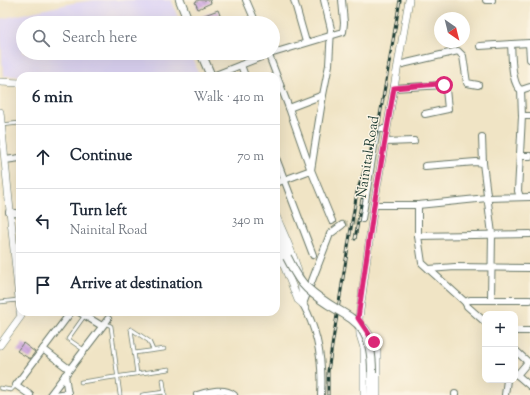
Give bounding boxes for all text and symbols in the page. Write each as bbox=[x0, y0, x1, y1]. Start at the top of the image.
north arrow bbox=[434, 12, 470, 48]
search box bbox=[16, 16, 280, 60]
icon: search bbox=[30, 27, 52, 49]
text: Search here bbox=[62, 28, 137, 49]
route start bbox=[435, 76, 453, 94]
text: 6 min bbox=[32, 86, 73, 110]
text: Walk · 410 m bbox=[193, 89, 264, 107]
street label: Nainital Road bbox=[353, 114, 385, 200]
icon: ahead bbox=[32, 146, 54, 168]
text: Continue bbox=[70, 146, 132, 167]
text: 70 m bbox=[237, 148, 264, 166]
text: Turn left bbox=[70, 201, 127, 222]
icon: left bbox=[32, 210, 54, 232]
text: 340 m bbox=[232, 212, 264, 230]
text: Nainital Road bbox=[70, 222, 147, 240]
icon: arrive bbox=[32, 274, 54, 296]
text: Arrive at destination bbox=[70, 274, 203, 295]
map controls bbox=[482, 311, 518, 383]
button: + bbox=[482, 311, 518, 347]
route end bbox=[365, 333, 383, 351]
button: − bbox=[482, 347, 518, 383]

